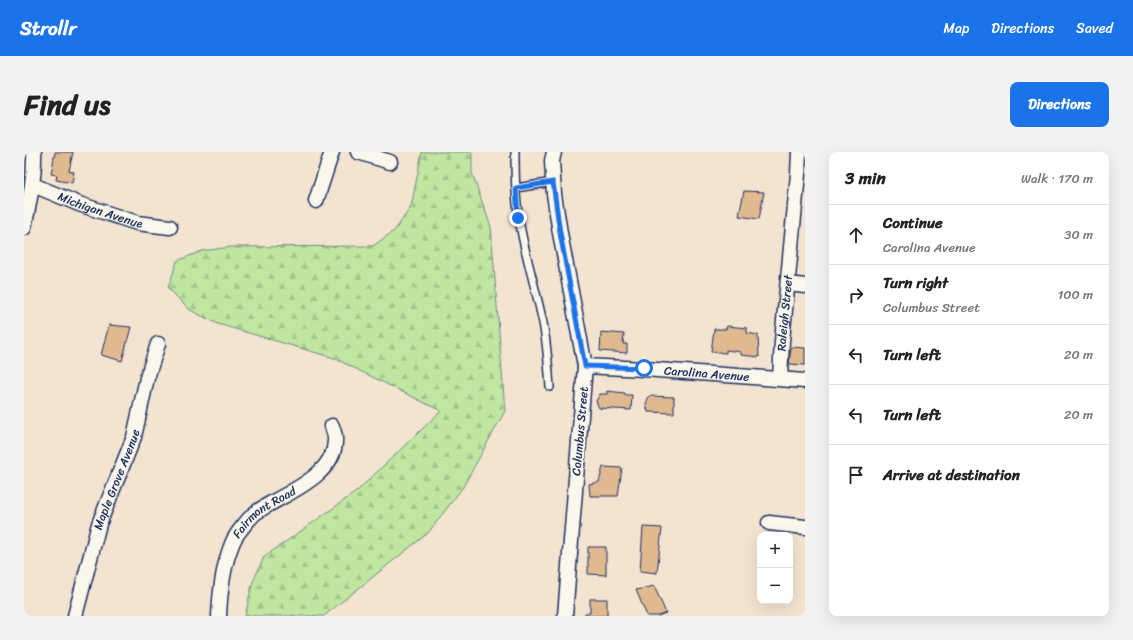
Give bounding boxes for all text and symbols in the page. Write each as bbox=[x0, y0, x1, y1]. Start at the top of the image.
text: Strollr bbox=[20, 12, 76, 45]
text: Map bbox=[943, 16, 969, 41]
text: Directions bbox=[991, 16, 1054, 41]
text: Saved bbox=[1076, 16, 1113, 41]
text: Find us bbox=[24, 80, 111, 129]
button: Directions bbox=[1010, 82, 1109, 127]
text: 3 min bbox=[845, 163, 886, 193]
text: Walk · 170 m bbox=[1021, 167, 1093, 190]
street label: Michigan Avenue bbox=[54, 185, 144, 235]
route end bbox=[509, 209, 527, 227]
text: Continue bbox=[883, 210, 943, 236]
text: 30 m bbox=[1064, 223, 1093, 246]
icon: ahead bbox=[845, 224, 867, 246]
text: Carolina Avenue bbox=[883, 236, 976, 259]
text: Turn right bbox=[883, 270, 948, 296]
street label: Raleigh Street bbox=[770, 273, 799, 352]
text: 100 m bbox=[1058, 283, 1093, 306]
icon: right bbox=[845, 284, 867, 306]
text: Columbus Street bbox=[883, 296, 980, 319]
text: Turn left bbox=[883, 342, 941, 368]
text: 20 m bbox=[1064, 343, 1093, 366]
icon: left bbox=[845, 344, 867, 366]
route start bbox=[635, 359, 653, 377]
street label: Carolina Avenue bbox=[663, 360, 750, 388]
street label: Columbus Street bbox=[565, 386, 595, 476]
text: Turn left bbox=[883, 402, 941, 428]
text: 20 m bbox=[1064, 403, 1093, 426]
icon: left bbox=[845, 404, 867, 426]
street label: Maple Grove Avenue bbox=[87, 427, 146, 532]
text: Arrive at destination bbox=[883, 462, 1020, 488]
icon: arrive bbox=[845, 464, 867, 486]
street label: Fairmont Road bbox=[226, 480, 301, 543]
map controls bbox=[757, 532, 793, 604]
button: + bbox=[757, 532, 793, 568]
button: − bbox=[757, 568, 793, 604]

